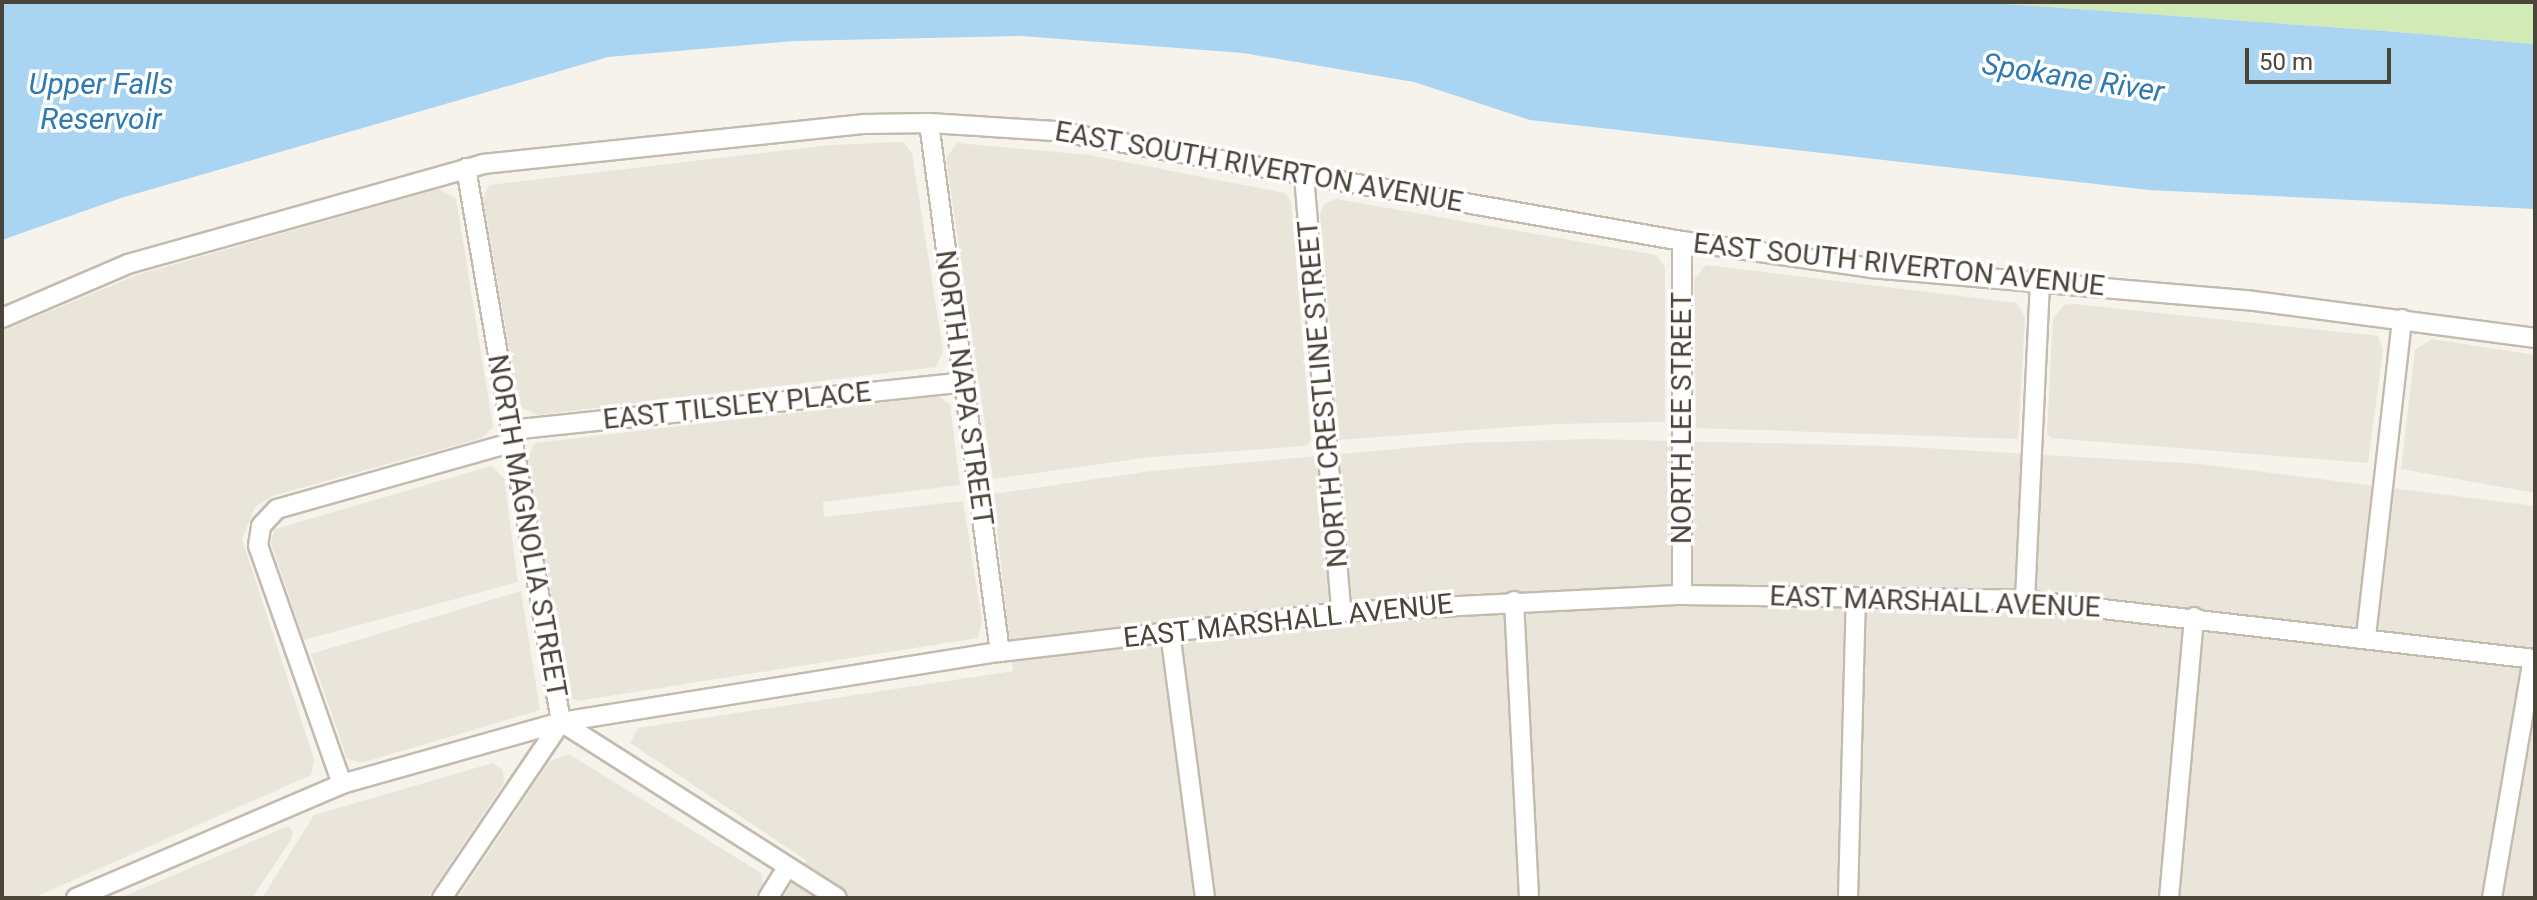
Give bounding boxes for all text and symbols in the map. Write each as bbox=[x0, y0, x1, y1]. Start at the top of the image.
scale bar bbox=[2249, 32, 2395, 82]
water label: Spokane River bbox=[1979, 46, 2167, 110]
text: 50 m bbox=[2259, 48, 2313, 76]
water label: Upper Falls Reservoir bbox=[29, 66, 173, 136]
street label: EAST SOUTH RIVERTON AVENUE bbox=[1052, 114, 1466, 220]
street label: NORTH CRESTLINE STREET bbox=[1291, 219, 1355, 569]
street label: EAST SOUTH RIVERTON AVENUE bbox=[1691, 227, 2107, 303]
street label: NORTH NAPA STREET bbox=[928, 248, 1000, 528]
street label: NORTH LEE STREET bbox=[1665, 292, 1699, 544]
street label: NORTH MAGNOLIA STREET bbox=[480, 352, 574, 700]
street label: EAST TILSLEY PLACE bbox=[601, 375, 873, 437]
street label: EAST MARSHALL AVENUE bbox=[1769, 579, 2101, 625]
street label: EAST MARSHALL AVENUE bbox=[1121, 587, 1455, 655]

